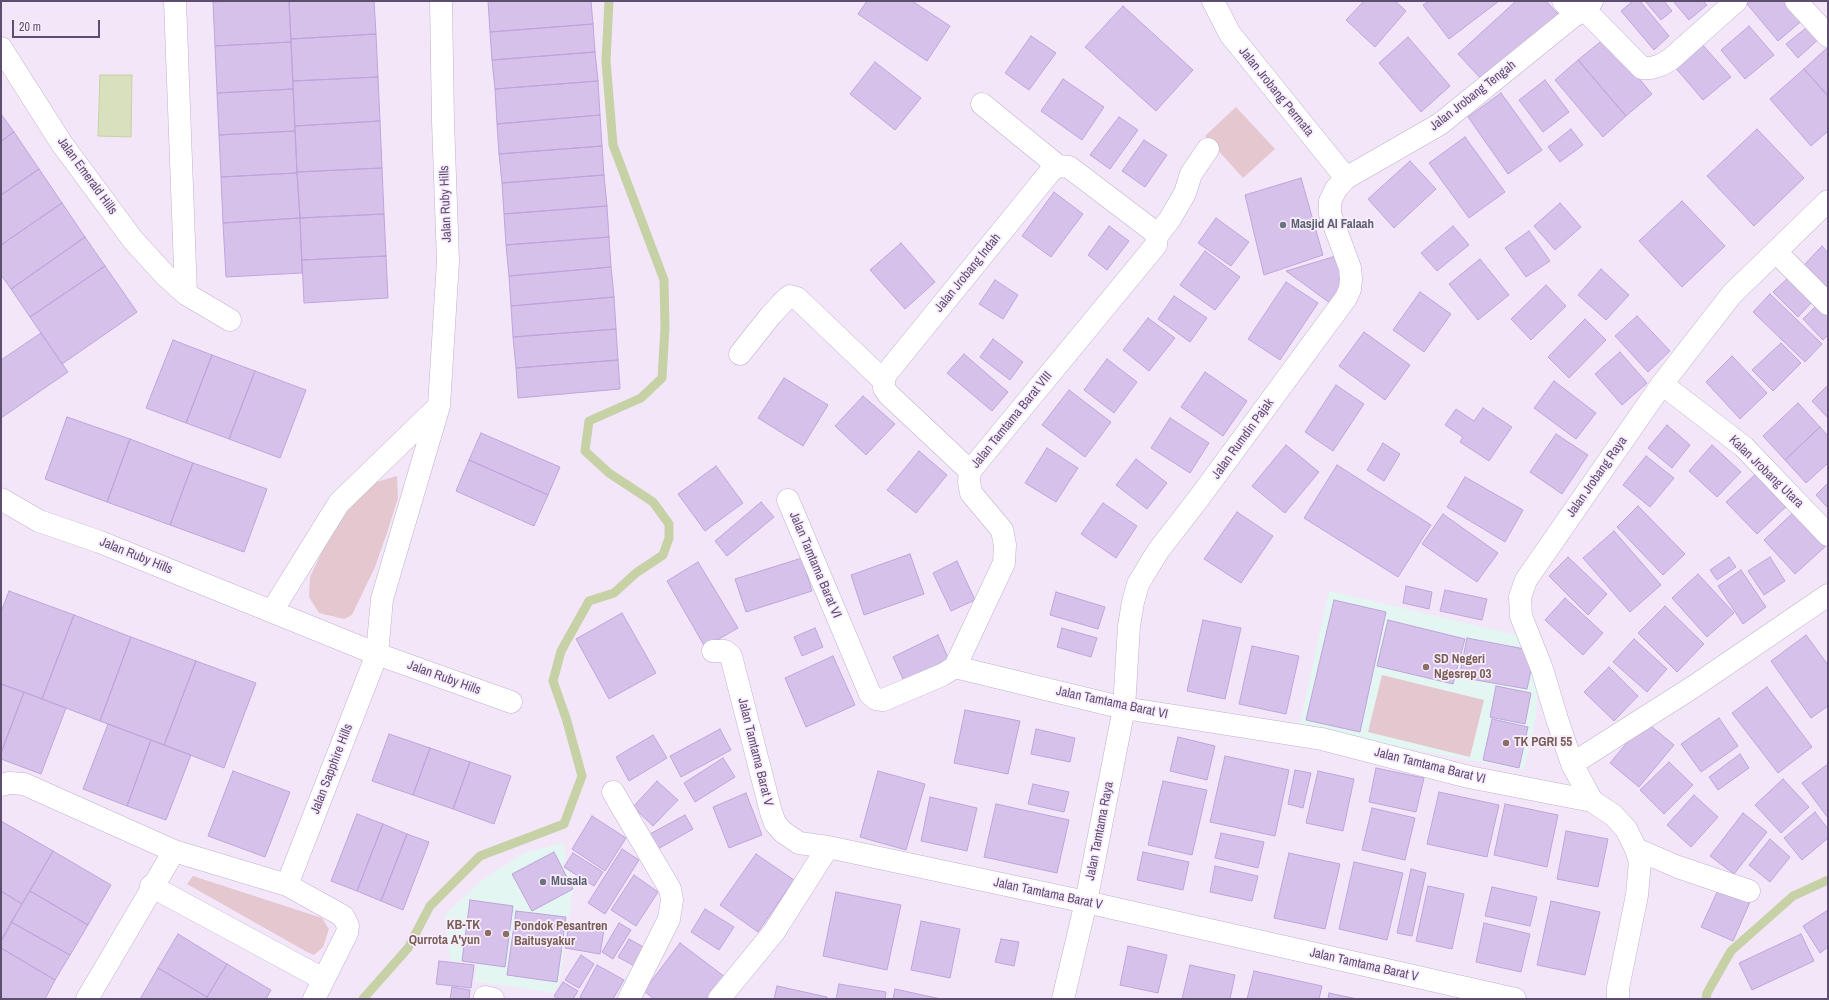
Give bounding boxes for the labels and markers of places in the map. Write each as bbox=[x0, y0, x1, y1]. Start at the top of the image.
place label: Masjid Al Falaah bbox=[1291, 217, 1374, 233]
marker: Masjid Al Falaah bbox=[1278, 220, 1288, 230]
place label: SD Negeri Ngesrep 03 bbox=[1434, 652, 1491, 683]
marker: SD Negeri Ngesrep 03 bbox=[1421, 662, 1431, 672]
place label: TK PGRI 55 bbox=[1514, 735, 1572, 751]
marker: TK PGRI 55 bbox=[1501, 738, 1511, 748]
place label: Musala bbox=[551, 874, 587, 890]
marker: Musala bbox=[538, 877, 548, 887]
place label: KB-TK Qurrota A'yun bbox=[409, 918, 480, 949]
place label: Pondok Pesantren Baitusyakur bbox=[514, 919, 608, 950]
marker: KB-TK Qurrota A'yun bbox=[483, 928, 493, 938]
marker: Pondok Pesantren Baitusyakur bbox=[501, 929, 511, 939]

